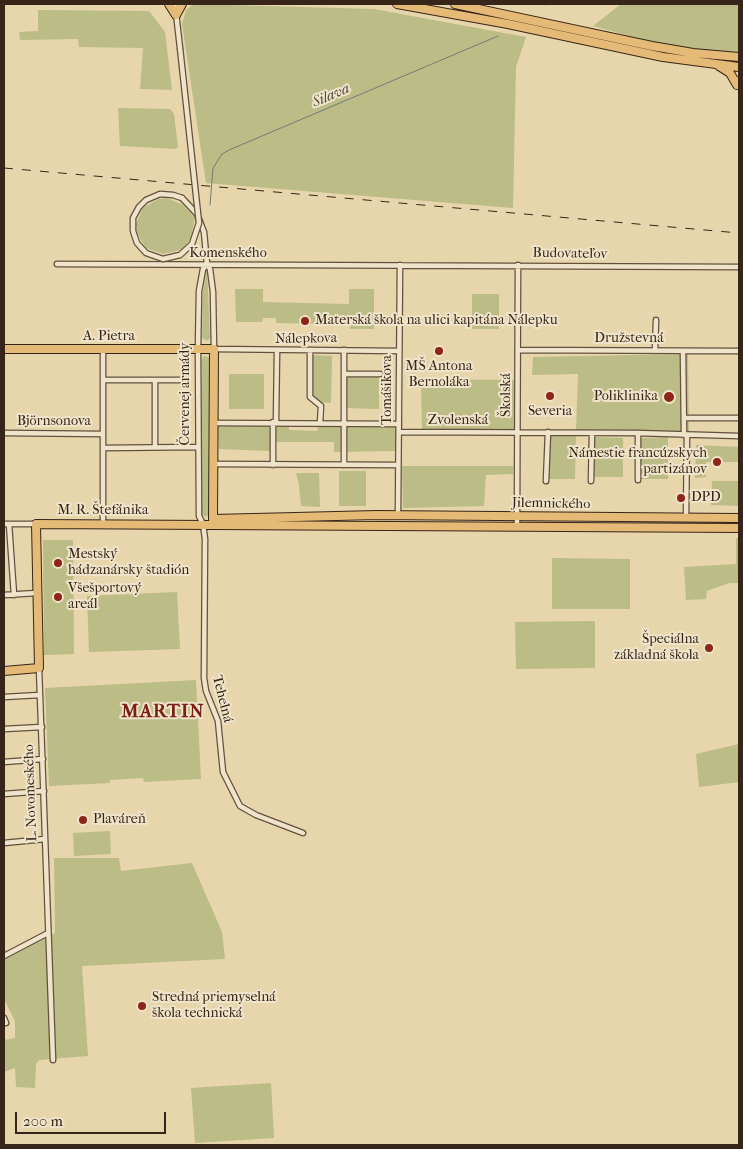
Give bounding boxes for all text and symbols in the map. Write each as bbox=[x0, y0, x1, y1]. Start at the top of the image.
water label: Silava bbox=[309, 80, 353, 112]
street label: Budovateľov bbox=[533, 245, 607, 263]
street label: Komenského bbox=[189, 246, 267, 262]
place label: Materská škola na ulici kapitána Nálepku bbox=[315, 313, 558, 329]
marker: Materská škola na ulici kapitána Nálepku bbox=[299, 315, 311, 327]
street label: A. Pietra bbox=[83, 329, 135, 345]
street label: Nálepkova bbox=[275, 330, 337, 348]
street label: Družstevná bbox=[594, 331, 664, 347]
street label: Červenej armády bbox=[178, 343, 194, 445]
marker: MŠ Antona Bernoláka bbox=[433, 345, 445, 357]
street label: Tomášikova bbox=[380, 355, 396, 425]
place label: MŠ Antona Bernoláka bbox=[406, 359, 472, 392]
street label: Školská bbox=[499, 373, 515, 417]
place label: Poliklinika bbox=[594, 389, 658, 405]
marker: Severia bbox=[544, 390, 556, 402]
marker: Poliklinika bbox=[662, 390, 676, 404]
place label: Severia bbox=[528, 404, 572, 420]
street label: Zvolenská bbox=[428, 413, 488, 429]
street label: Björnsonova bbox=[17, 414, 91, 430]
place label: Námestie francúzskych partizánov bbox=[569, 446, 707, 478]
marker: Námestie francúzskych partizánov bbox=[711, 456, 723, 468]
place label: DPD bbox=[691, 490, 721, 506]
marker: DPD bbox=[675, 492, 687, 504]
street label: Jilemnického bbox=[512, 495, 590, 513]
street label: M. R. Štefánika bbox=[58, 503, 148, 519]
place label: Mestský hádzanársky štadión bbox=[68, 547, 189, 580]
marker: Mestský hádzanársky štadión bbox=[52, 557, 64, 569]
place label: Všešportový areál bbox=[68, 581, 141, 614]
marker: Všešportový areál bbox=[52, 591, 64, 603]
place label: Špeciálna základná škola bbox=[614, 632, 699, 664]
marker: Špeciálna základná škola bbox=[703, 642, 715, 654]
street label: Tehelná bbox=[208, 674, 236, 724]
district label: MARTIN bbox=[120, 701, 206, 723]
street label: L. Novomeského bbox=[21, 744, 41, 842]
place label: Plaváreň bbox=[93, 812, 146, 828]
marker: Plaváreň bbox=[77, 814, 89, 826]
place label: Stredná priemyselná škola technická bbox=[152, 990, 276, 1022]
marker: Stredná priemyselná škola technická bbox=[136, 1000, 148, 1012]
scale bar bbox=[18, 1102, 169, 1134]
text: 200 m bbox=[23, 1112, 63, 1130]

